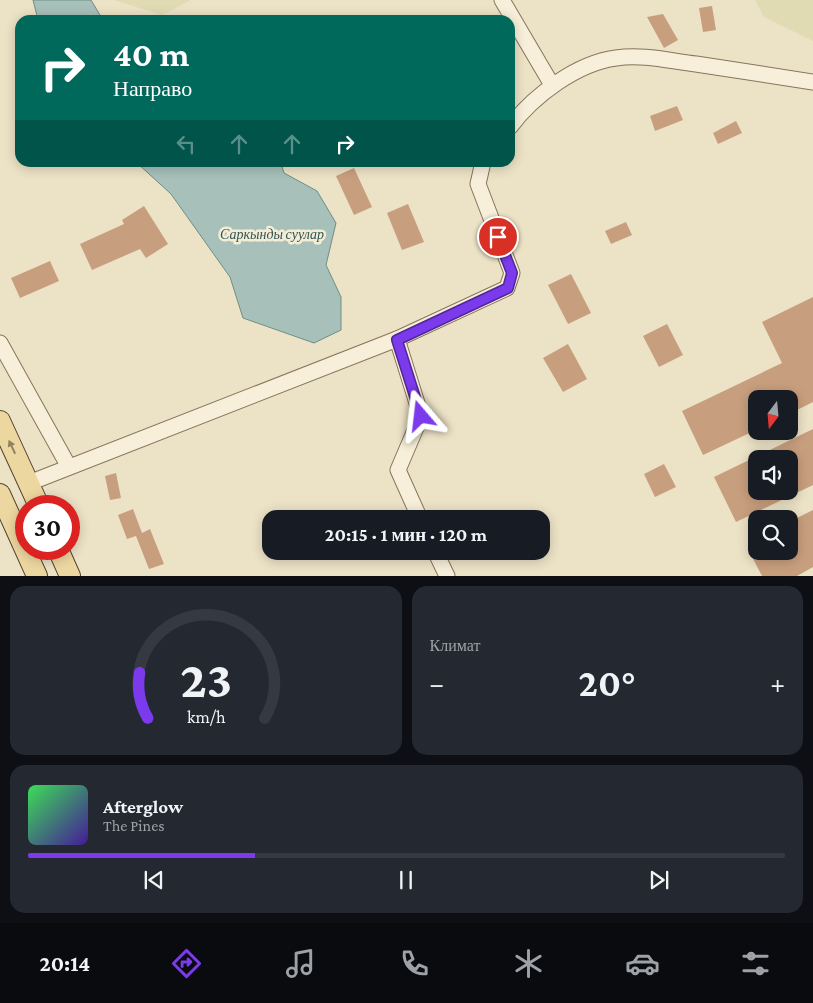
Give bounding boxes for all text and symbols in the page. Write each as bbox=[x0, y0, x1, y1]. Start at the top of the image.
icon: right bbox=[30, 35, 95, 100]
text: 40 m bbox=[113, 35, 190, 74]
text: Направо bbox=[113, 76, 192, 101]
icon: left bbox=[172, 130, 200, 158]
icon: ahead bbox=[225, 130, 253, 158]
icon: ahead bbox=[278, 130, 306, 158]
icon: right bbox=[331, 130, 359, 158]
pin bbox=[477, 216, 519, 258]
icon: arrive bbox=[484, 223, 512, 251]
water label: Саркынды суулар bbox=[220, 226, 324, 242]
position arrow bbox=[394, 389, 446, 441]
north arrow bbox=[748, 390, 798, 440]
map controls bbox=[748, 390, 798, 560]
one-way arrow bbox=[8, 440, 17, 455]
button: sound bbox=[748, 450, 798, 500]
speed limit sign: 30 bbox=[15, 495, 80, 560]
button: search bbox=[748, 510, 798, 560]
text: 20:15 · 1 мин · 120 m bbox=[325, 524, 487, 545]
text: Климат bbox=[430, 637, 480, 654]
text: 23 bbox=[180, 650, 232, 708]
text: 20° bbox=[579, 662, 636, 704]
text: − bbox=[430, 668, 444, 699]
text: + bbox=[770, 668, 785, 699]
text: km/h bbox=[186, 707, 225, 727]
text: Afterglow bbox=[103, 796, 183, 817]
text: The Pines bbox=[103, 817, 164, 834]
icon: previous bbox=[140, 866, 168, 894]
icon: pause bbox=[392, 866, 420, 894]
icon: next bbox=[645, 866, 673, 894]
icon: directions bbox=[169, 946, 204, 981]
icon: music bbox=[283, 946, 318, 981]
icon: phone bbox=[397, 946, 432, 981]
icon: climate bbox=[511, 946, 546, 981]
icon: car bbox=[625, 946, 660, 981]
icon: filters bbox=[738, 946, 773, 981]
text: 20:14 bbox=[39, 951, 90, 976]

